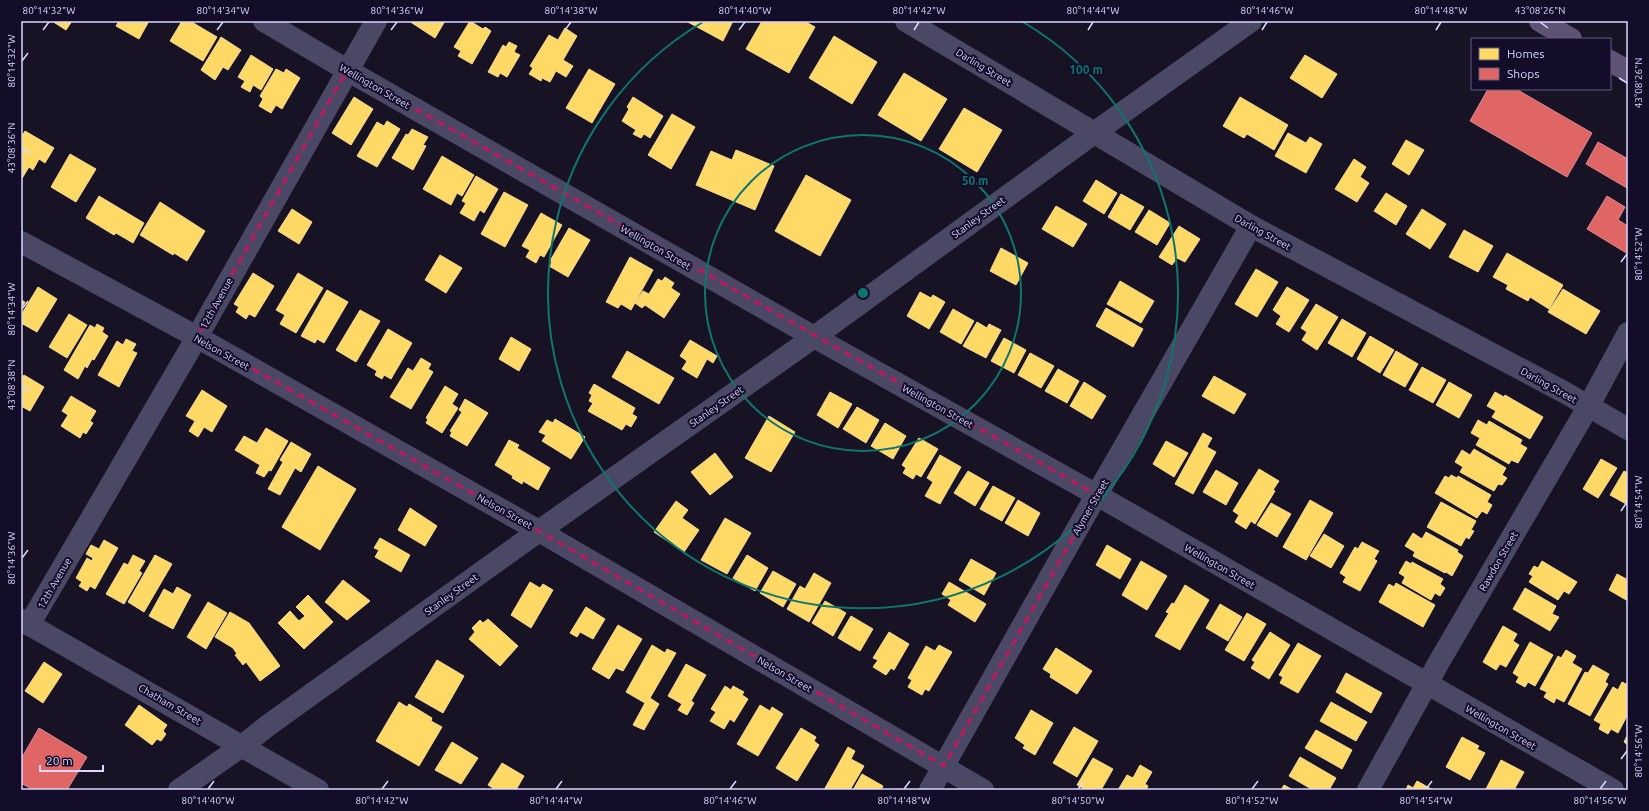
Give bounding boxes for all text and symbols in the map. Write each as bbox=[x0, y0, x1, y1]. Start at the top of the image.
text: 80°14'32"W bbox=[23, 5, 75, 16]
text: 80°14'34"W bbox=[197, 5, 249, 16]
text: 80°14'36"W bbox=[371, 5, 423, 16]
text: 80°14'38"W bbox=[545, 5, 597, 16]
text: 80°14'40"W bbox=[719, 5, 771, 16]
text: 80°14'42"W bbox=[893, 5, 945, 16]
text: 80°14'44"W bbox=[1067, 5, 1119, 16]
text: 80°14'46"W bbox=[1241, 5, 1293, 16]
text: 80°14'48"W bbox=[1415, 5, 1467, 16]
text: 43°08'26"N bbox=[1515, 5, 1565, 16]
text: 80°14'32"W bbox=[6, 35, 17, 87]
legend bbox=[1471, 38, 1611, 90]
street label: Darling Street bbox=[954, 47, 1014, 88]
text: Homes bbox=[1507, 47, 1545, 60]
text: 43°08'26"N bbox=[1633, 58, 1644, 108]
street label: Wellington Street bbox=[338, 62, 412, 111]
text: 100 m bbox=[1069, 63, 1103, 76]
text: Shops bbox=[1507, 67, 1539, 80]
text: 43°08'36"N bbox=[6, 123, 17, 173]
text: 50 m bbox=[962, 174, 988, 187]
street label: Stanley Street bbox=[950, 194, 1007, 240]
street label: Darling Street bbox=[1233, 212, 1293, 252]
street label: Wellington Street bbox=[619, 223, 693, 272]
text: 80°14'52"W bbox=[1633, 228, 1644, 280]
street label: 12th Avenue bbox=[198, 276, 235, 331]
text: 80°14'34"W bbox=[6, 283, 17, 335]
centre of rings bbox=[856, 286, 870, 300]
street label: Nelson Street bbox=[192, 333, 251, 372]
text: 43°08'38"N bbox=[6, 360, 17, 410]
street label: Darling Street bbox=[1519, 365, 1579, 405]
street label: Wellington Street bbox=[900, 382, 975, 431]
street label: Stanley Street bbox=[687, 384, 745, 429]
text: 80°14'54"W bbox=[1633, 476, 1644, 528]
street label: Alymer Street bbox=[1070, 478, 1111, 537]
street label: Nelson Street bbox=[475, 492, 534, 531]
street label: Rawdon Street bbox=[1477, 530, 1520, 593]
text: 80°14'36"W bbox=[6, 532, 17, 584]
street label: Wellington Street bbox=[1183, 542, 1257, 591]
street label: 12th Avenue bbox=[35, 556, 73, 611]
street label: Stanley Street bbox=[423, 571, 480, 617]
street label: Nelson Street bbox=[755, 654, 814, 695]
street label: Chatham Street bbox=[136, 682, 203, 727]
street label: Wellington Street bbox=[1464, 703, 1538, 752]
text: 80°14'56"W bbox=[1633, 725, 1644, 777]
scale bar bbox=[40, 747, 103, 773]
text: 20 m bbox=[46, 754, 73, 767]
text: 80°14'40"W bbox=[182, 795, 234, 806]
text: 80°14'42"W bbox=[356, 795, 408, 806]
text: 80°14'44"W bbox=[530, 795, 582, 806]
text: 80°14'46"W bbox=[704, 795, 756, 806]
text: 80°14'48"W bbox=[878, 795, 930, 806]
text: 80°14'50"W bbox=[1052, 795, 1104, 806]
text: 80°14'52"W bbox=[1226, 795, 1278, 806]
text: 80°14'54"W bbox=[1400, 795, 1452, 806]
text: 80°14'56"W bbox=[1574, 795, 1626, 806]

